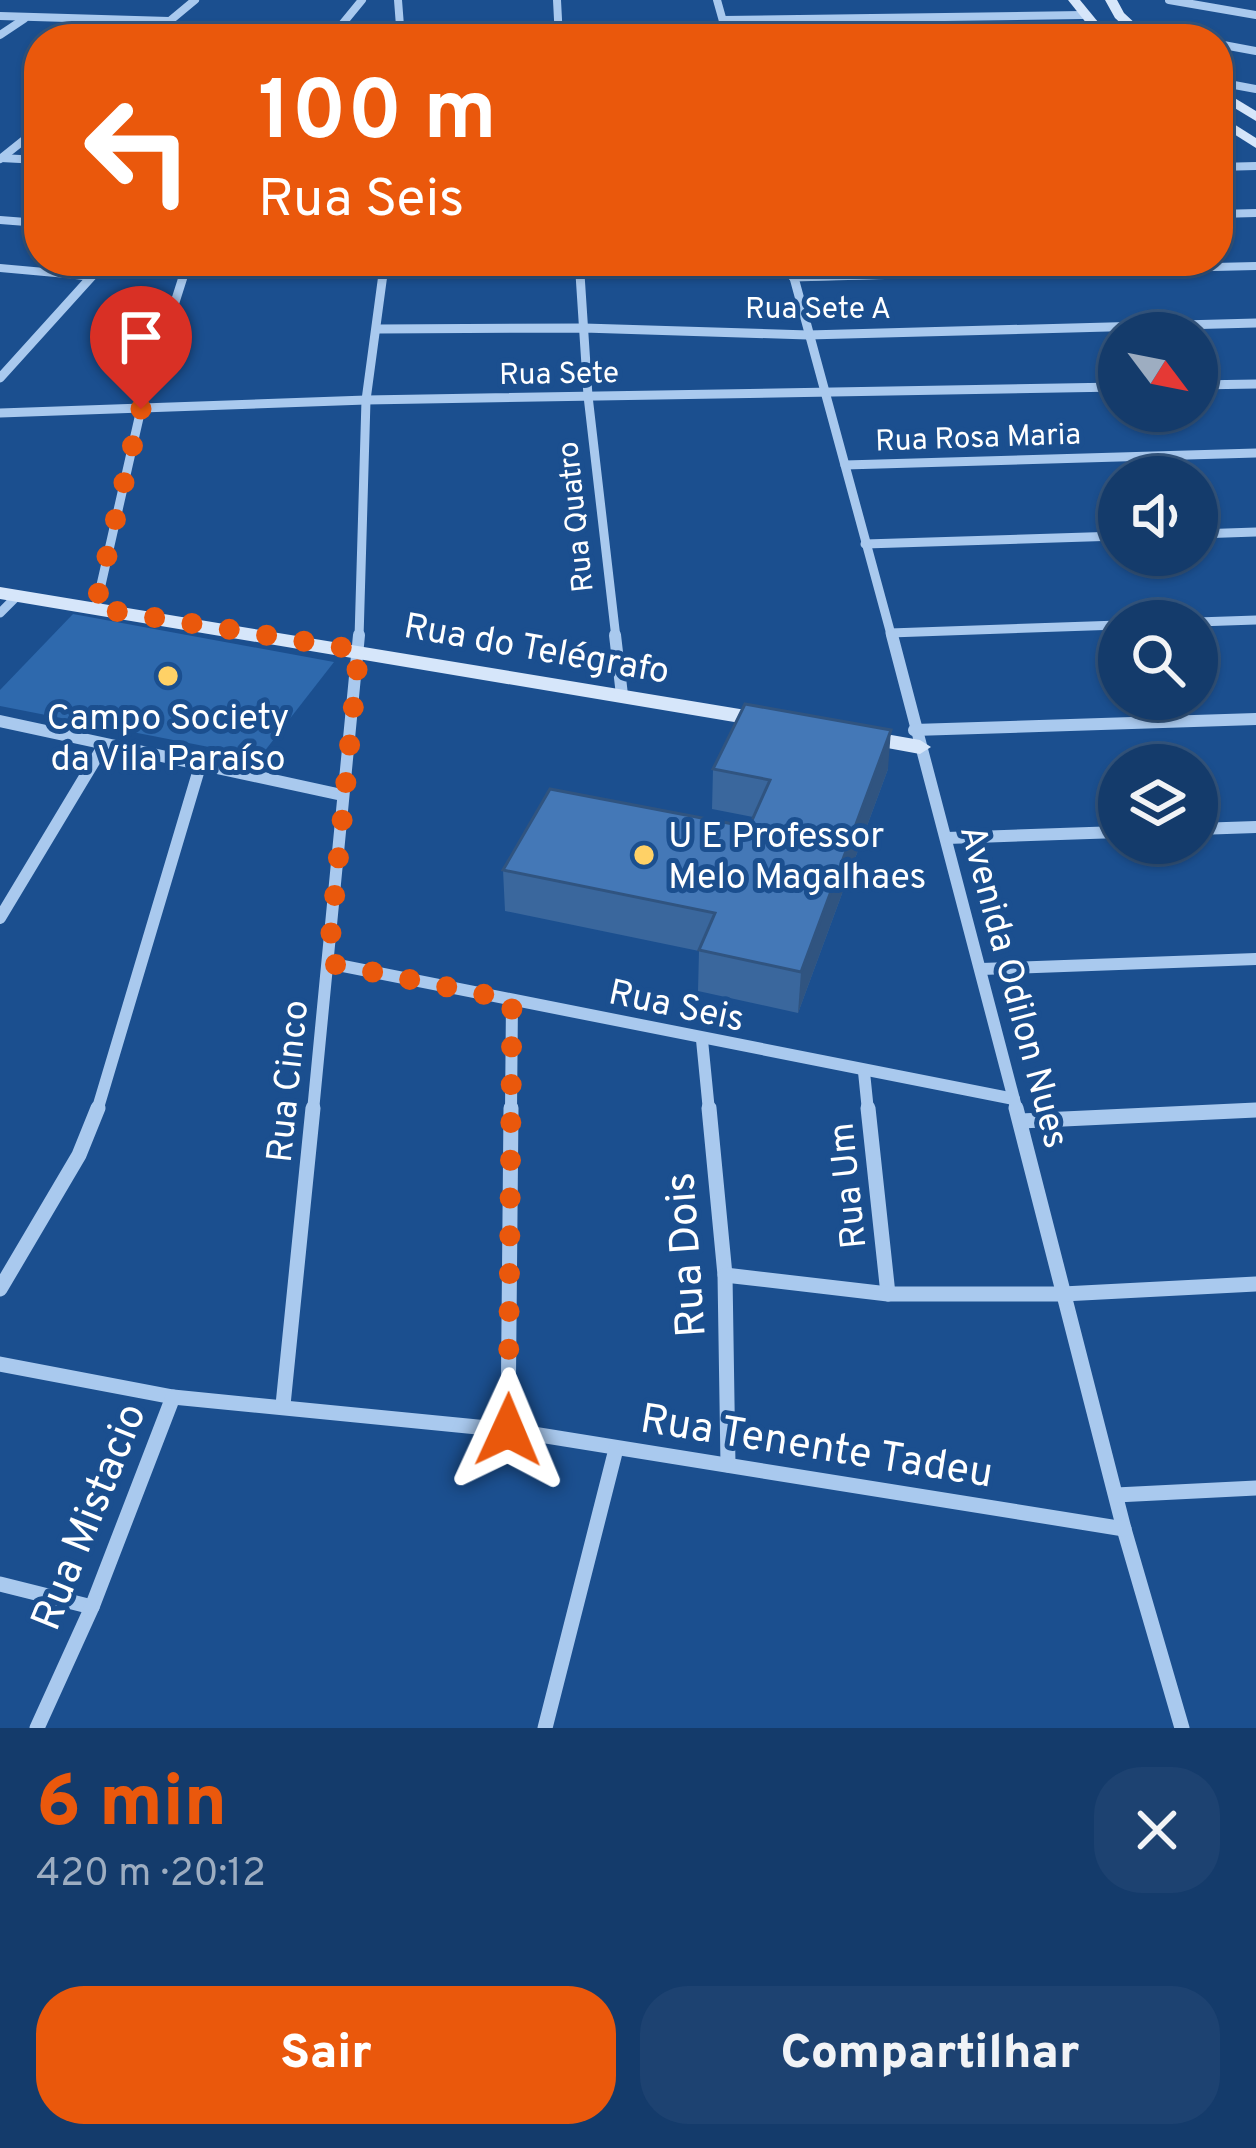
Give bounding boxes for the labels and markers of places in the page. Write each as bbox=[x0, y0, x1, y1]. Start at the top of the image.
pin bbox=[90, 286, 192, 409]
marker: Campo Society da Vila Paraíso bbox=[155, 663, 181, 689]
place label: Campo Society da Vila Paraíso bbox=[47, 697, 289, 784]
place label: U E Professor Melo Magalhaes bbox=[668, 815, 926, 902]
marker: U E Professor Melo Magalhaes bbox=[631, 842, 657, 868]

